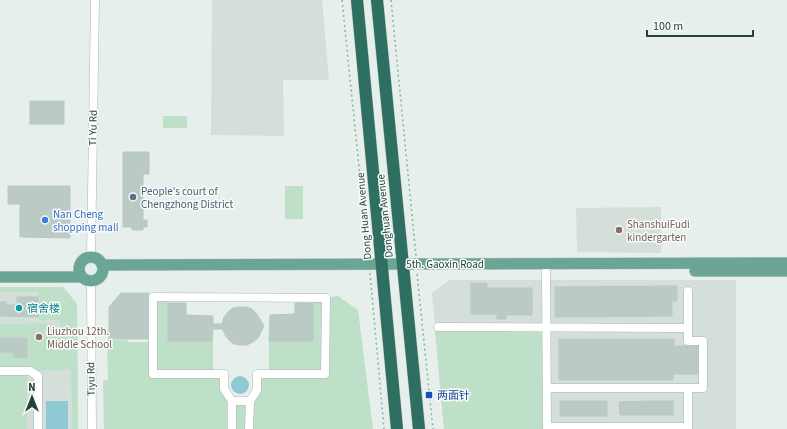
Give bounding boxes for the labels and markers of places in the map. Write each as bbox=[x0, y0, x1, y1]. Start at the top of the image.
place label: People's court of Chengzhong District bbox=[141, 184, 234, 212]
marker: People's court of Chengzhong District bbox=[128, 192, 138, 202]
place label: Nan Cheng shopping mall bbox=[53, 207, 119, 235]
marker: Nan Cheng shopping mall bbox=[40, 215, 50, 225]
place label: ShanshuiFudi kindergarten bbox=[627, 217, 690, 245]
marker: ShanshuiFudi kindergarten bbox=[614, 225, 624, 235]
place label: 宿舍楼 bbox=[27, 301, 60, 316]
marker: 宿舍楼 bbox=[14, 303, 24, 313]
place label: Liuzhou 12th. Middle School bbox=[47, 324, 112, 352]
marker: Liuzhou 12th. Middle School bbox=[34, 332, 44, 342]
place label: 两面针 bbox=[437, 388, 470, 403]
marker: 两面针 bbox=[424, 390, 434, 400]

